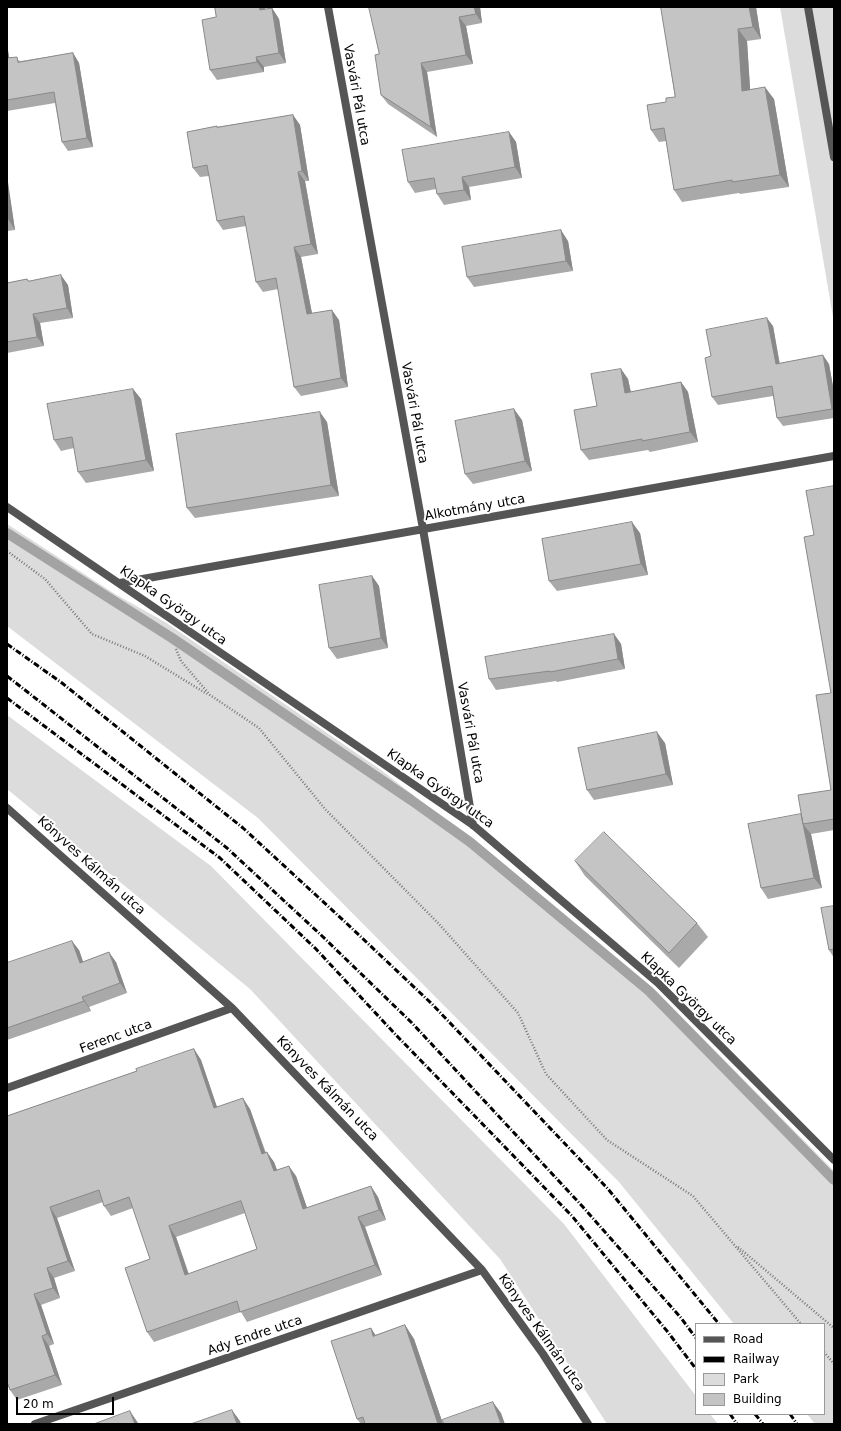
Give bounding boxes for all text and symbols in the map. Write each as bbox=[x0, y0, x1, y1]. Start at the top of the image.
street label: Vasvári Pál utca bbox=[339, 43, 373, 147]
street label: Vasvári Pál utca bbox=[397, 361, 431, 465]
street label: Alkotmány utca bbox=[424, 491, 526, 525]
street label: Klapka György utca bbox=[116, 563, 230, 649]
street label: Vasvári Pál utca bbox=[453, 681, 487, 785]
street label: Klapka György utca bbox=[383, 746, 497, 832]
street label: Könyves Kálmán utca bbox=[34, 813, 148, 919]
street label: Klapka György utca bbox=[637, 949, 739, 1049]
street label: Ferenc utca bbox=[78, 1017, 154, 1057]
street label: Könyves Kálmán utca bbox=[273, 1033, 381, 1145]
street label: Könyves Kálmán utca bbox=[495, 1271, 587, 1395]
street label: Ady Endre utca bbox=[206, 1312, 304, 1360]
legend bbox=[695, 1323, 825, 1415]
text: Road bbox=[733, 1332, 763, 1346]
text: Railway bbox=[733, 1352, 779, 1366]
text: Park bbox=[733, 1372, 759, 1386]
scale bar bbox=[18, 1389, 116, 1415]
text: Building bbox=[733, 1392, 782, 1406]
text: 20 m bbox=[23, 1397, 54, 1411]

